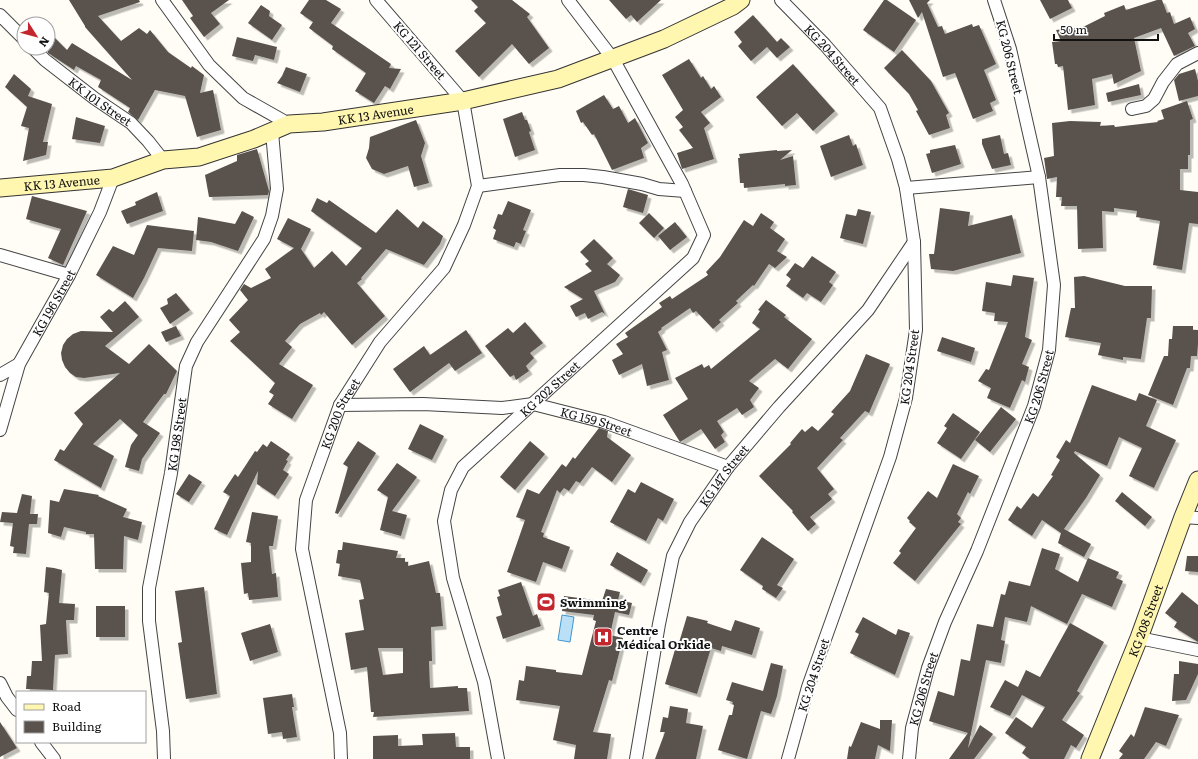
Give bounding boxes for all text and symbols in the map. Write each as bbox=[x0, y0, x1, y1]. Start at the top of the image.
north arrow bbox=[16, 16, 56, 56]
scale bar bbox=[1054, 16, 1158, 42]
street label: KG 121 Street bbox=[389, 17, 451, 83]
street label: KG 206 Street bbox=[992, 18, 1028, 96]
street label: KG 204 Street bbox=[800, 20, 865, 89]
text: 50 m bbox=[1060, 20, 1087, 38]
text: N bbox=[36, 34, 54, 51]
street label: KK 101 Street bbox=[65, 73, 136, 130]
street label: KK 13 Avenue bbox=[337, 100, 415, 129]
street label: KK 13 Avenue bbox=[23, 170, 101, 195]
street label: KG 196 Street bbox=[27, 266, 80, 340]
street label: KG 204 Street bbox=[895, 328, 923, 406]
street label: KG 206 Street bbox=[1019, 347, 1058, 426]
street label: KG 202 Street bbox=[515, 356, 584, 421]
street label: KG 200 Street bbox=[316, 374, 364, 452]
street label: KG 198 Street bbox=[162, 396, 191, 473]
street label: KG 159 Street bbox=[559, 402, 635, 441]
street label: KG 147 Street bbox=[694, 440, 753, 510]
street label: KG 208 Street bbox=[1123, 582, 1167, 660]
sports icon: Swimming bbox=[535, 591, 557, 613]
place label: Swimming bbox=[560, 593, 627, 611]
place label: Centre Médical Orkide bbox=[617, 621, 711, 653]
hospital icon: Centre Médical Orkide bbox=[592, 626, 614, 648]
street label: KG 204 Street bbox=[793, 636, 833, 714]
street label: KG 206 Street bbox=[904, 649, 942, 728]
legend bbox=[16, 691, 146, 743]
text: Road bbox=[52, 697, 82, 715]
text: Building bbox=[52, 717, 102, 735]

